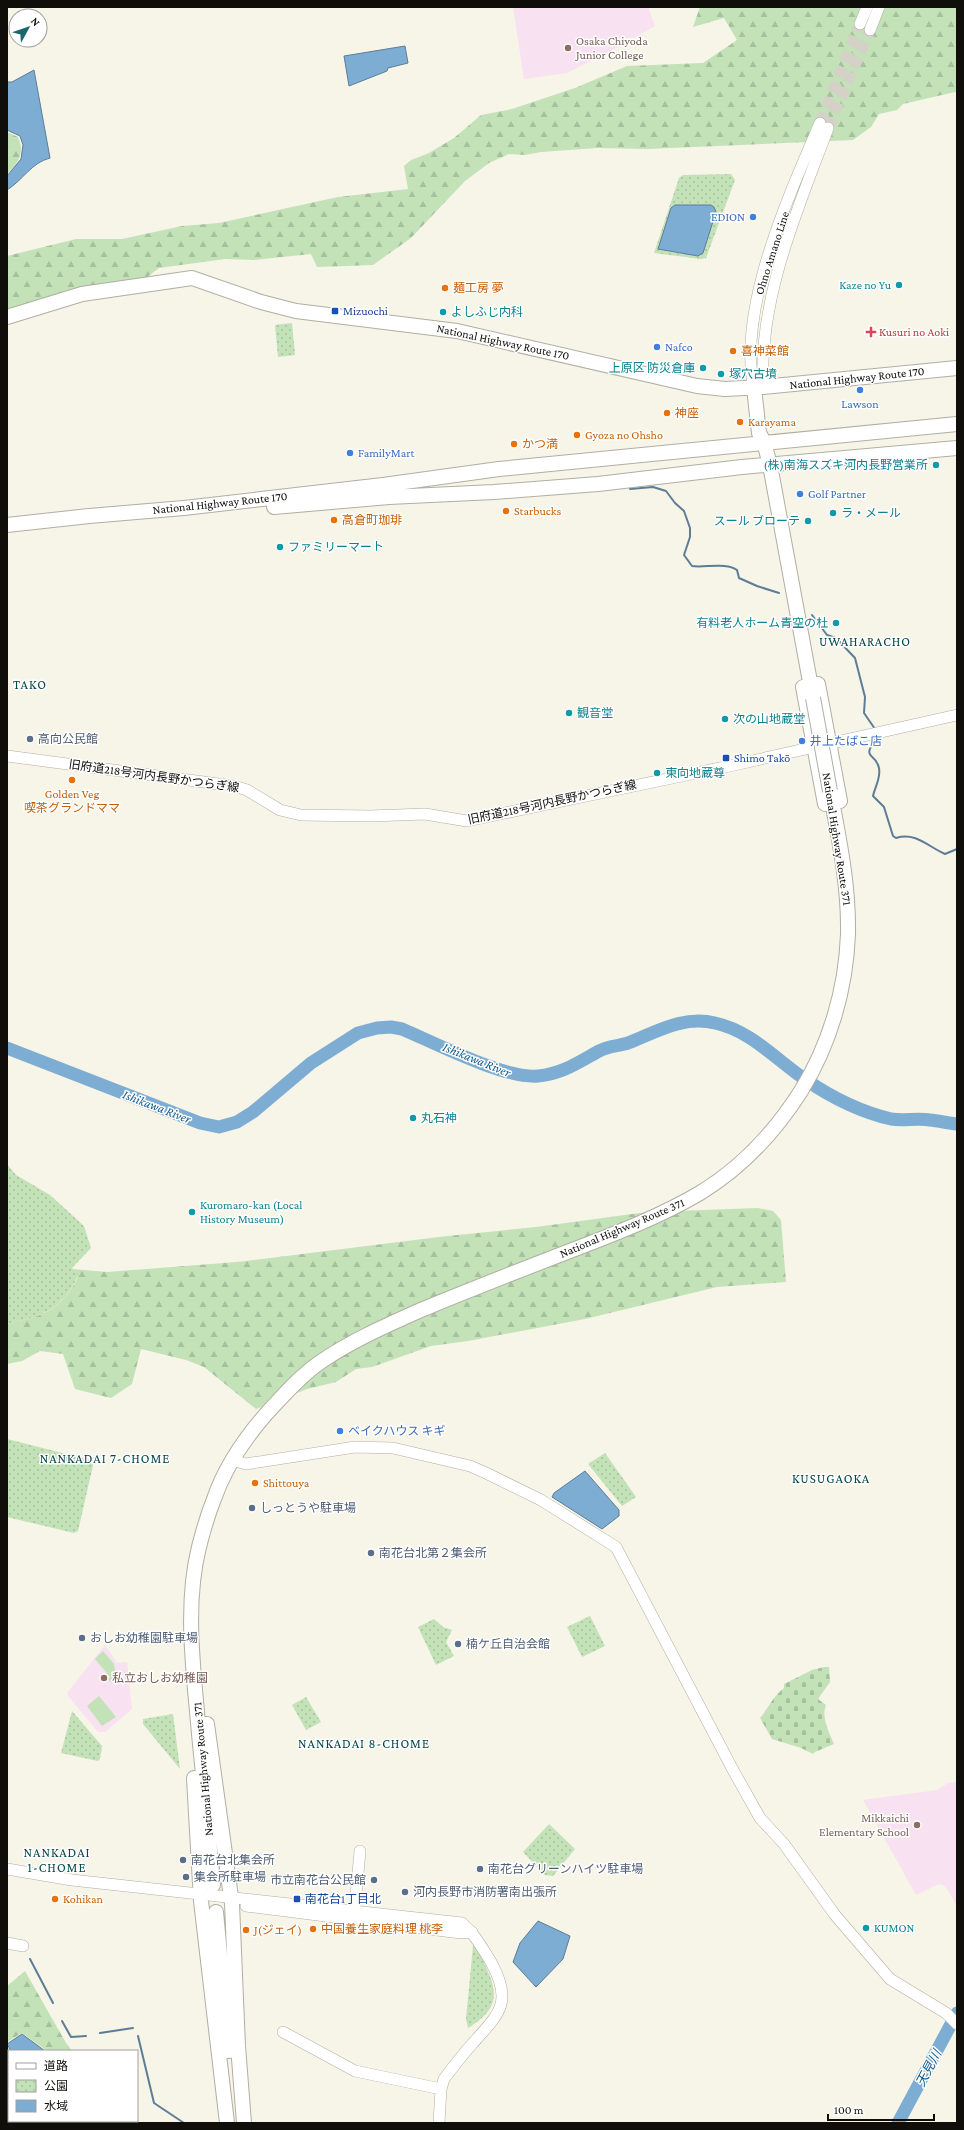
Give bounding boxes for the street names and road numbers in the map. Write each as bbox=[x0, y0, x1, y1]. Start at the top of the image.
street label: Ohno Amano Line bbox=[752, 210, 792, 296]
street label: National Highway Route 170 bbox=[435, 321, 571, 363]
street label: National Highway Route 170 bbox=[789, 364, 925, 392]
street label: National Highway Route 170 bbox=[152, 489, 288, 517]
street label: 旧府道218号河内長野かつらぎ線 bbox=[68, 757, 240, 795]
street label: National Highway Route 371 bbox=[820, 772, 854, 906]
street label: 旧府道218号河内長野かつらぎ線 bbox=[466, 777, 638, 827]
street label: National Highway Route 371 bbox=[557, 1195, 687, 1261]
street label: National Highway Route 371 bbox=[190, 1701, 216, 1837]

